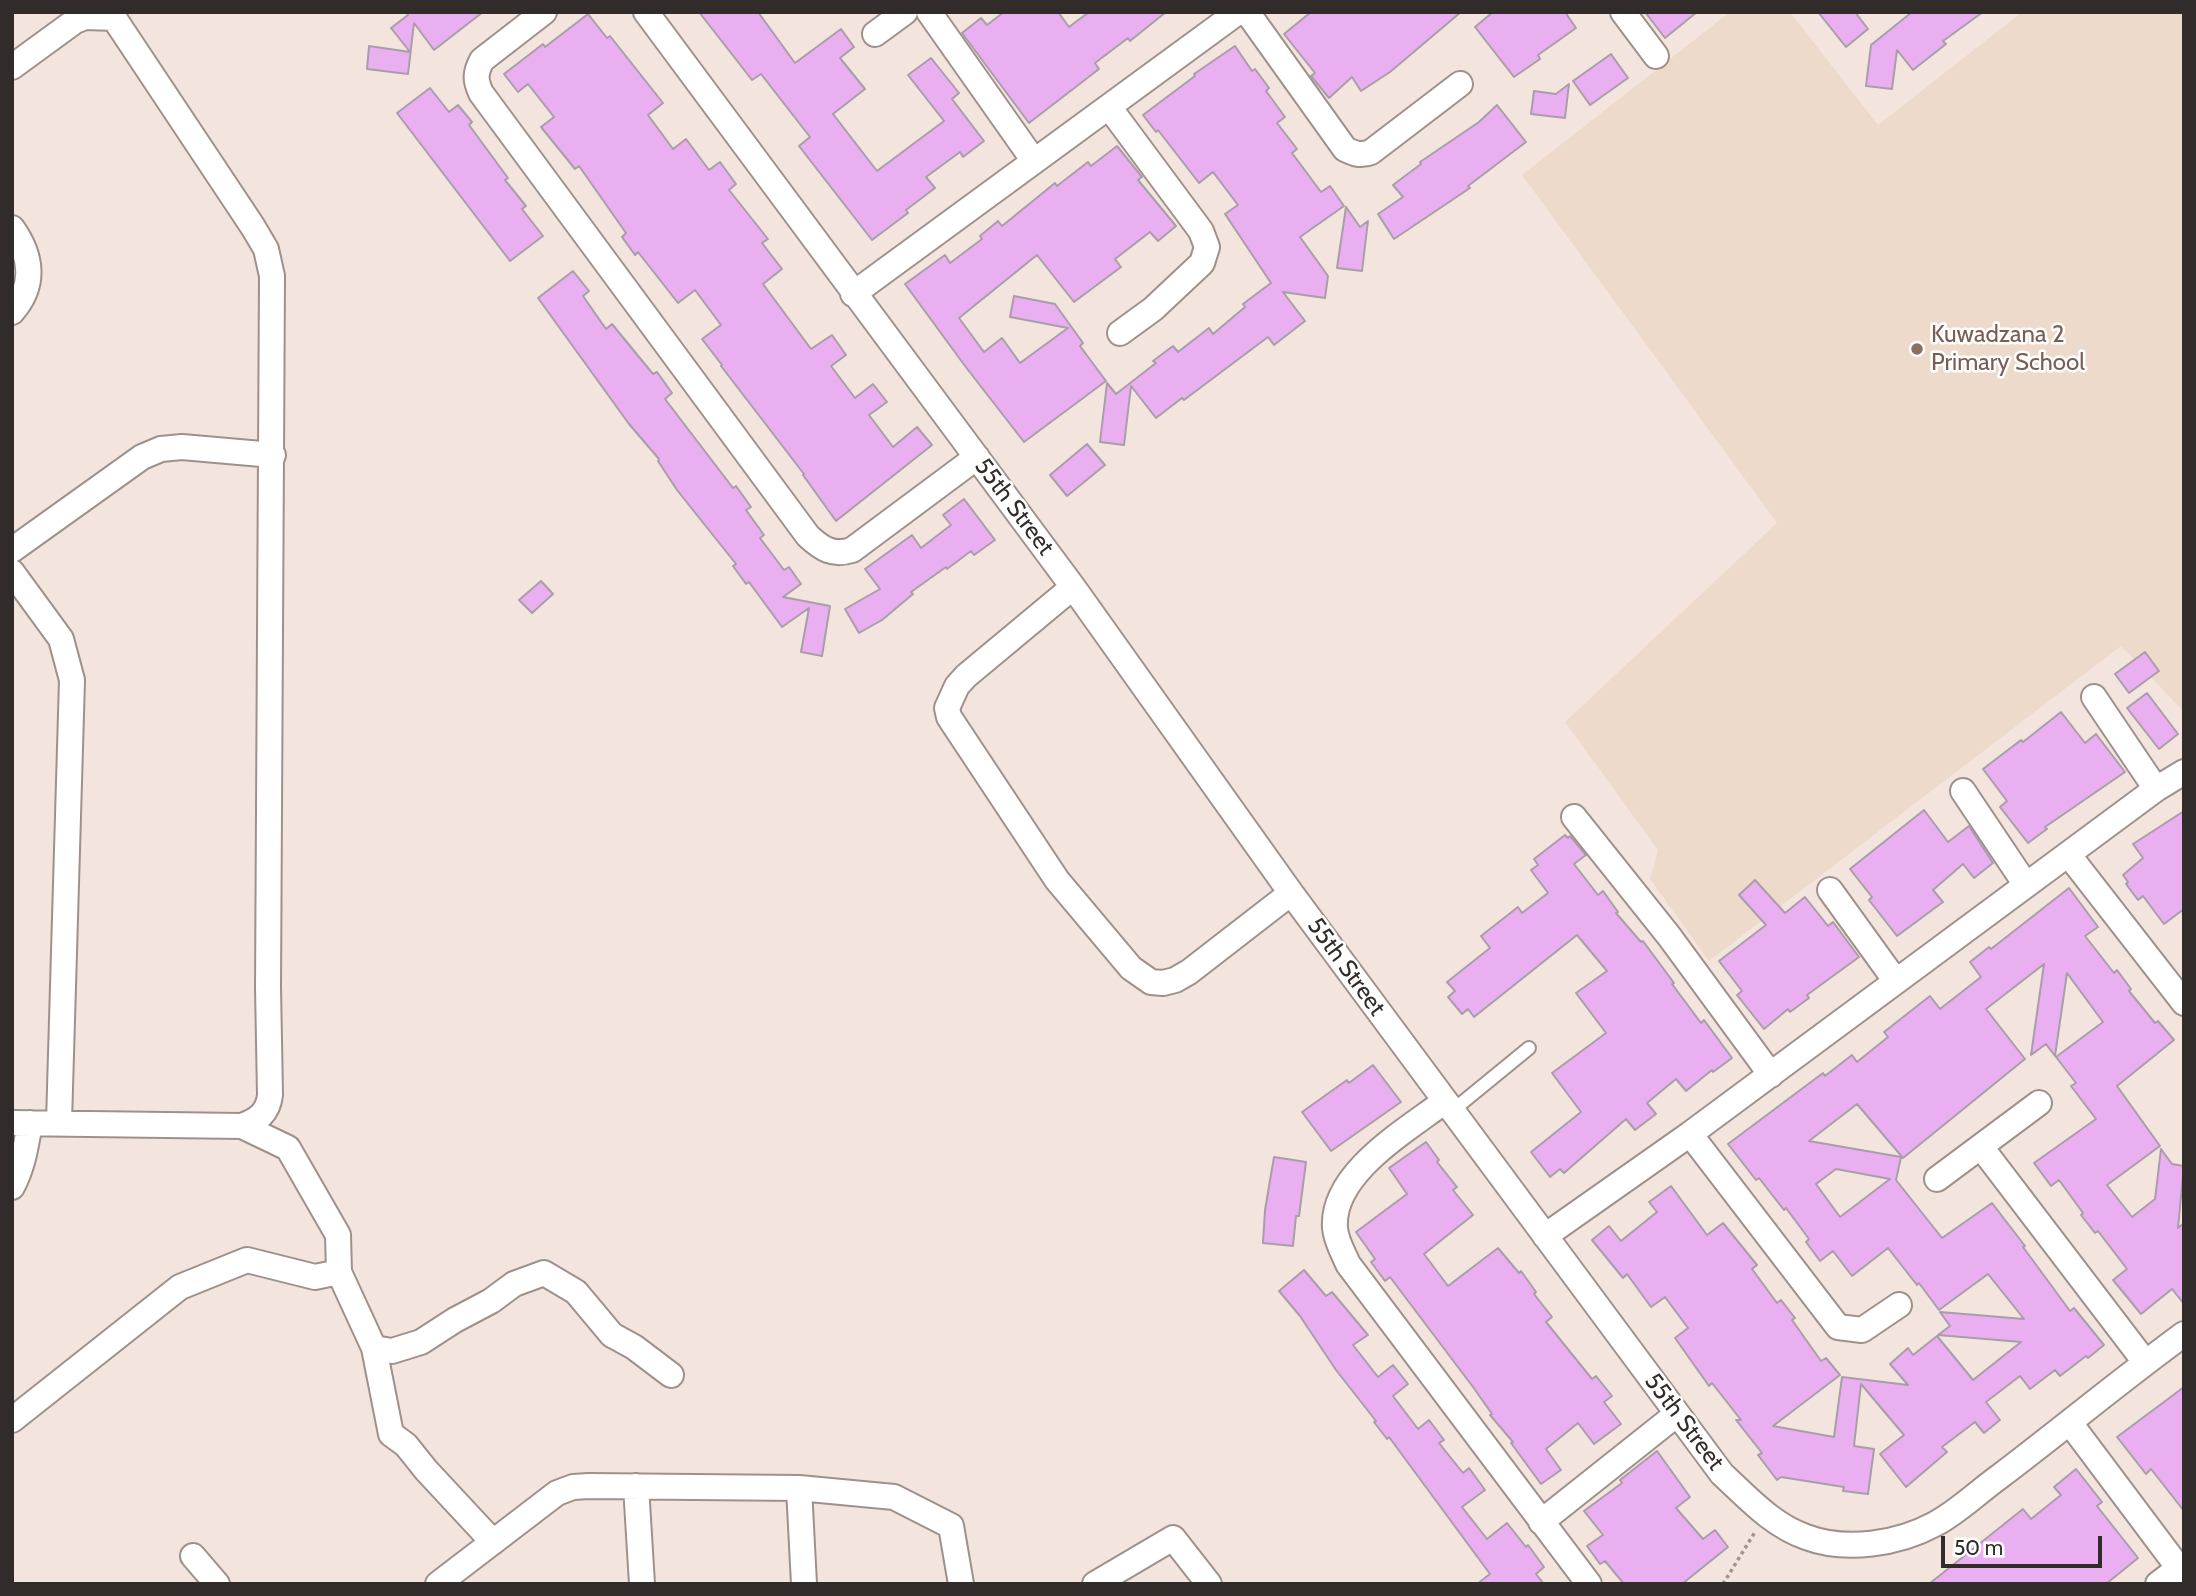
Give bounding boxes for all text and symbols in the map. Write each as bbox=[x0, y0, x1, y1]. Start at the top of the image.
place label: Kuwadzana 2 Primary School bbox=[1931, 321, 2085, 377]
marker: Kuwadzana 2 Primary School bbox=[1909, 341, 1925, 357]
street label: 55th Street bbox=[968, 453, 1060, 561]
street label: 55th Street bbox=[1301, 912, 1391, 1022]
street label: 55th Street bbox=[1638, 1368, 1730, 1476]
scale bar bbox=[1944, 1522, 2105, 1566]
text: 50 m bbox=[1954, 1535, 2003, 1560]

